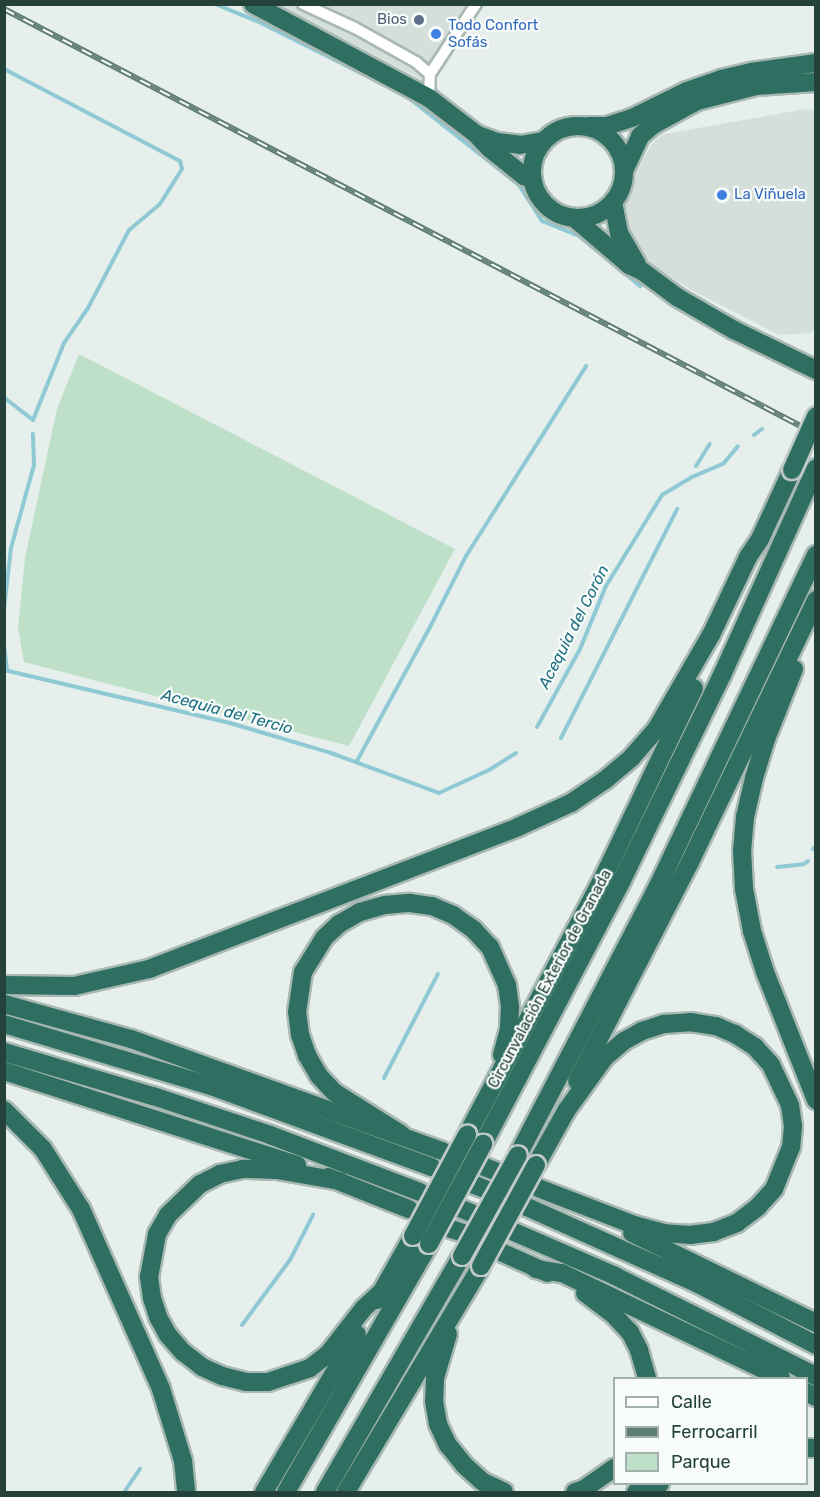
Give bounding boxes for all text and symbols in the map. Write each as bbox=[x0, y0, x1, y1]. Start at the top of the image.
place label: Bios bbox=[377, 11, 407, 29]
marker: Bios bbox=[412, 13, 426, 27]
place label: Todo Confort Sofás bbox=[448, 16, 538, 51]
marker: Todo Confort Sofás bbox=[429, 27, 443, 41]
place label: La Viñuela bbox=[734, 186, 806, 204]
marker: La Viñuela bbox=[715, 188, 729, 202]
water label: Acequia del Corón bbox=[535, 562, 613, 692]
water label: Acequia del Tercio bbox=[159, 685, 295, 739]
street label: Circunvalación Exterior de Granada bbox=[484, 867, 616, 1091]
legend bbox=[613, 1377, 808, 1485]
text: Calle bbox=[671, 1391, 712, 1413]
text: Ferrocarril bbox=[671, 1421, 758, 1443]
text: Parque bbox=[671, 1451, 731, 1473]

